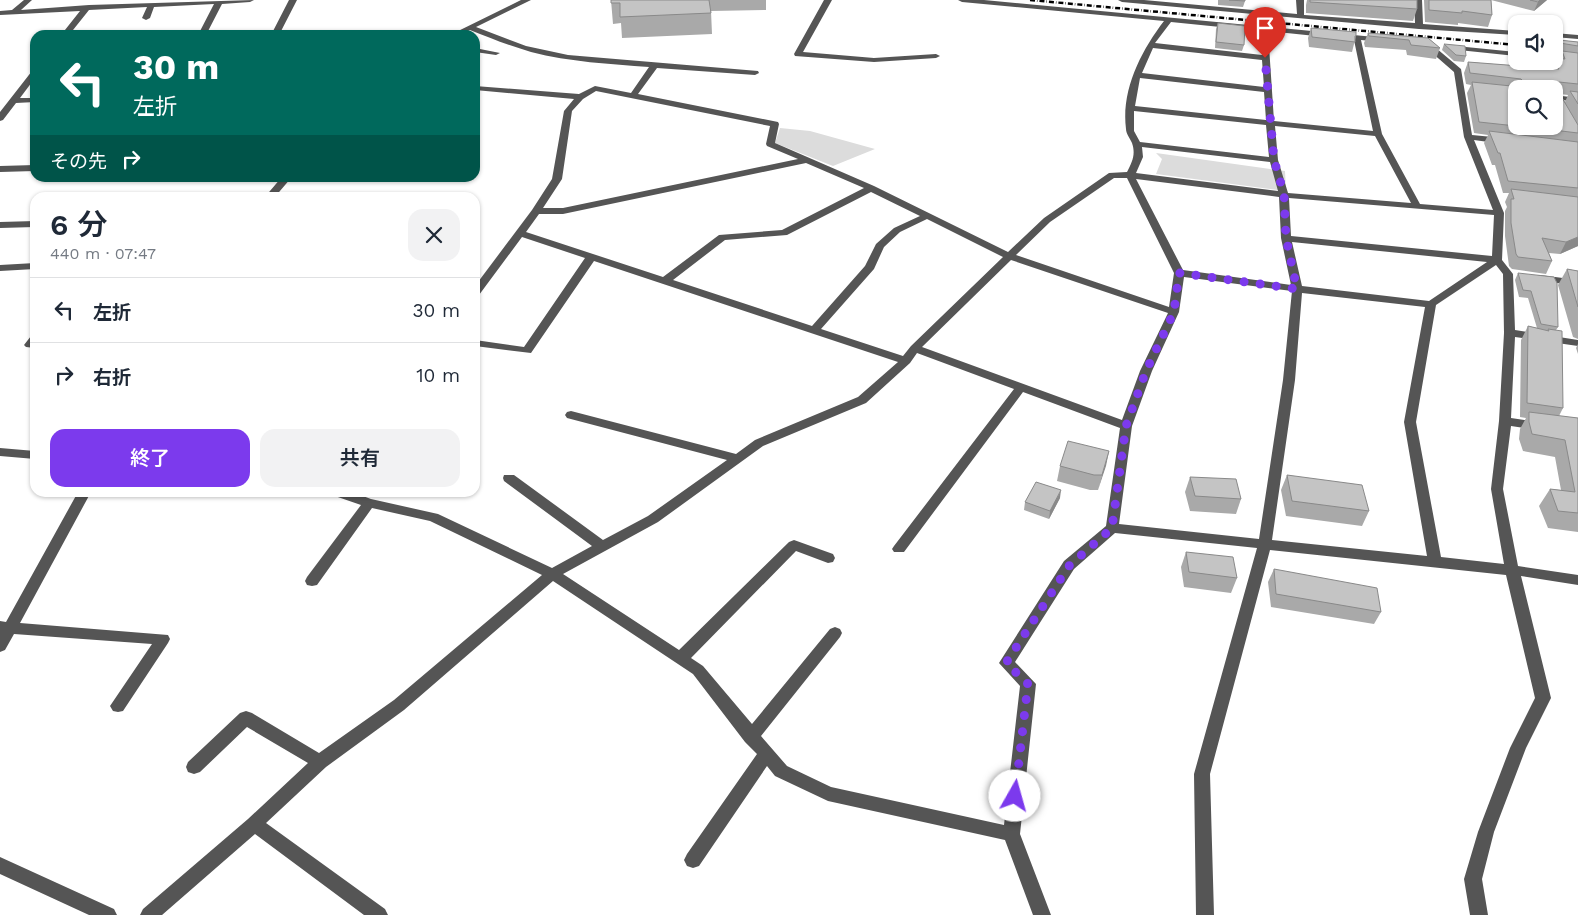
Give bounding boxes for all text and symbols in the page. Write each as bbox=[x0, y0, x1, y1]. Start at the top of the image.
pin bbox=[1244, 7, 1286, 58]
icon: arrive bbox=[1251, 14, 1279, 42]
map controls bbox=[1508, 15, 1563, 135]
button: sound bbox=[1508, 15, 1563, 70]
text: 30 m bbox=[133, 46, 219, 88]
icon: left bbox=[50, 50, 115, 115]
button: search bbox=[1508, 80, 1563, 135]
text: 左折 bbox=[133, 94, 177, 119]
icon: right bbox=[117, 145, 145, 173]
text: その先 bbox=[50, 150, 107, 173]
text: 6 分 bbox=[50, 207, 108, 242]
button: close bbox=[408, 209, 460, 261]
text: 440 m · 07:47 bbox=[50, 244, 156, 263]
icon: left bbox=[50, 296, 78, 324]
text: 30 m bbox=[413, 299, 460, 322]
text: 左折 bbox=[93, 301, 131, 324]
icon: right bbox=[50, 361, 78, 389]
text: 10 m bbox=[416, 364, 460, 387]
text: 右折 bbox=[93, 366, 131, 389]
button: 終了 bbox=[50, 429, 250, 487]
button: 共有 bbox=[260, 429, 460, 487]
position arrow bbox=[988, 769, 1040, 821]

